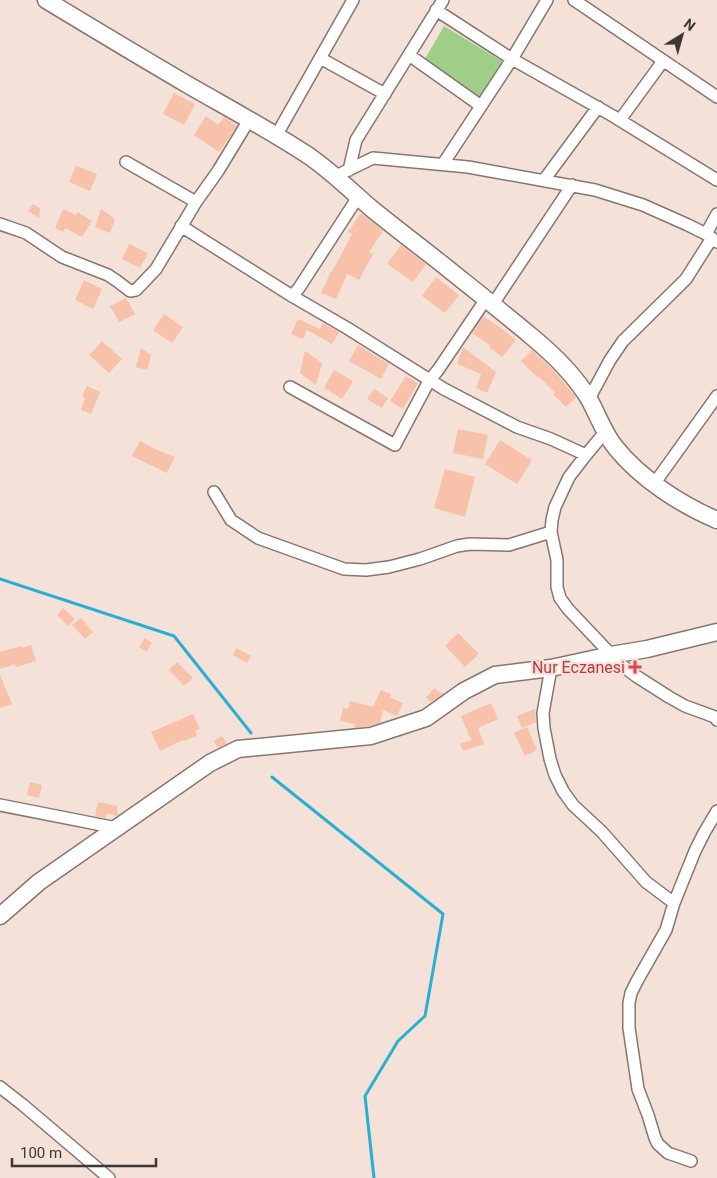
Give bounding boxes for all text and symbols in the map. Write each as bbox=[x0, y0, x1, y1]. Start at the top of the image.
north arrow bbox=[657, 10, 707, 60]
text: N bbox=[681, 15, 699, 34]
place label: Nur Eczanesi bbox=[532, 658, 625, 677]
marker: Nur Eczanesi bbox=[629, 661, 641, 673]
scale bar bbox=[12, 1136, 156, 1168]
text: 100 m bbox=[20, 1144, 62, 1162]

